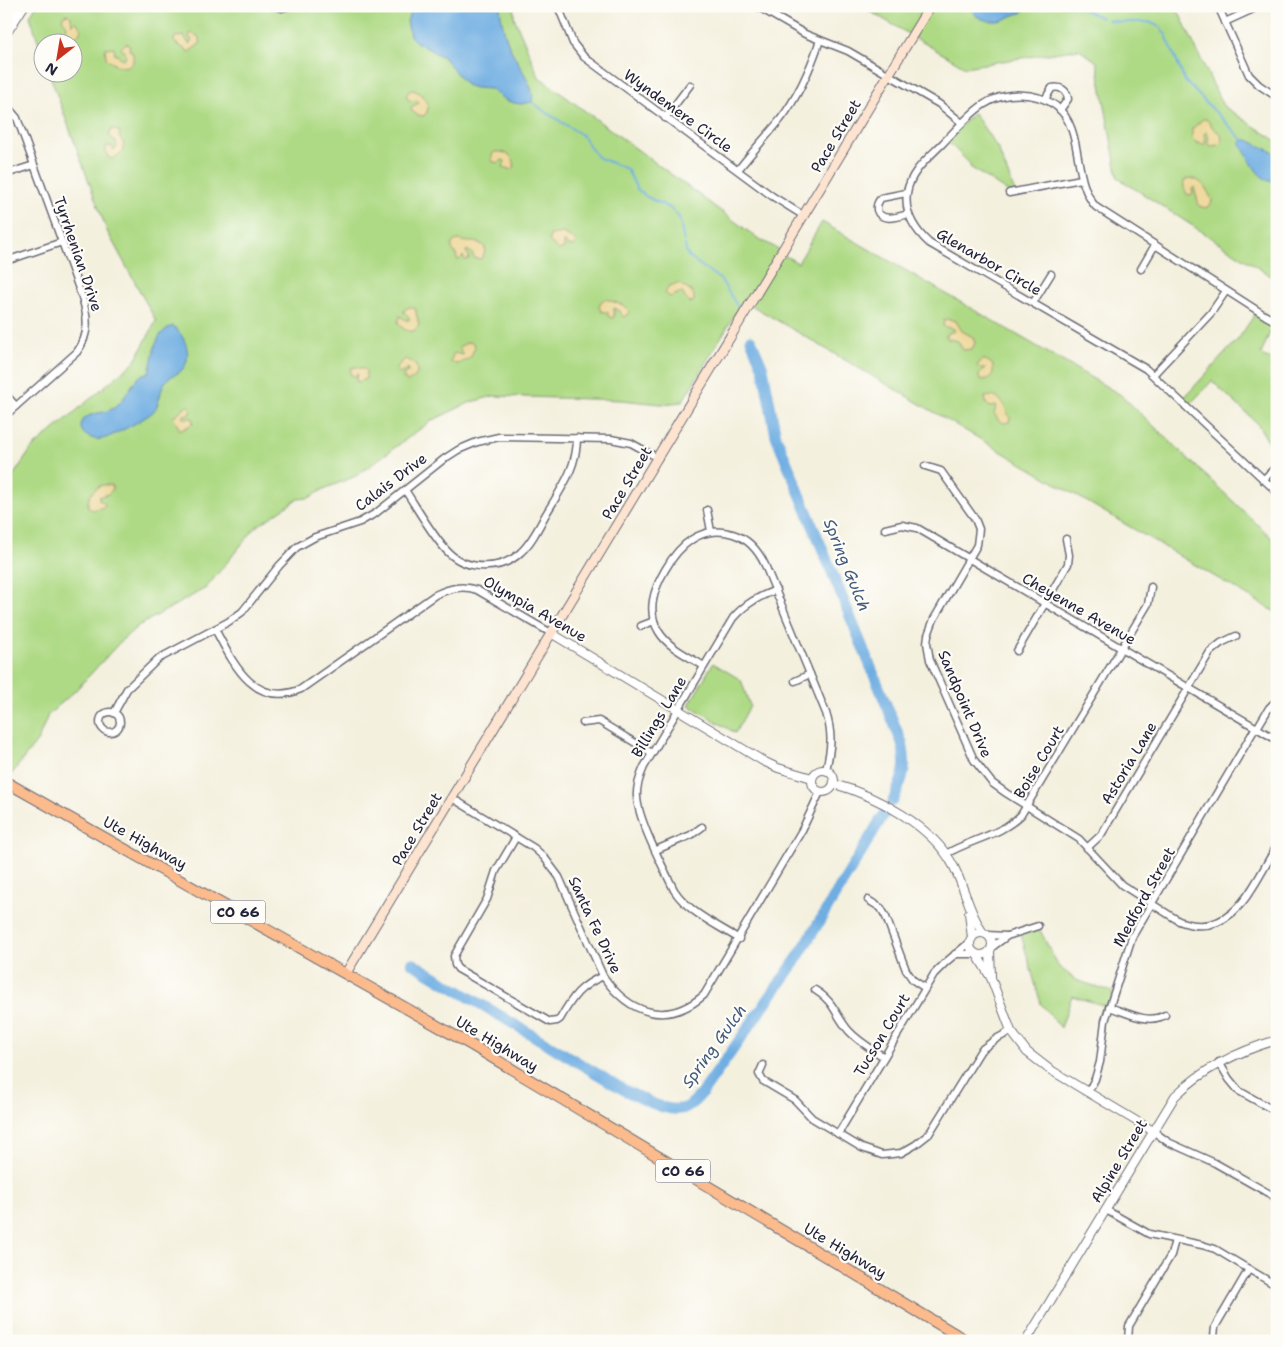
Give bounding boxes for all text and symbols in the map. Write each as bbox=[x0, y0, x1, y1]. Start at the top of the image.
north arrow bbox=[32, 32, 82, 82]
text: N bbox=[42, 59, 61, 80]
street label: Wyndemere Circle bbox=[620, 65, 736, 157]
street label: Pace Street bbox=[806, 96, 866, 176]
street label: Tyrrhenian Drive bbox=[49, 194, 107, 314]
street label: Glenarbor Circle bbox=[933, 224, 1045, 300]
street label: Pace Street bbox=[597, 443, 657, 523]
street label: Calais Drive bbox=[351, 448, 431, 516]
water label: Spring Gulch bbox=[819, 516, 875, 614]
street label: Cheyenne Avenue bbox=[1019, 568, 1139, 650]
street label: Olympia Avenue bbox=[480, 571, 590, 647]
street label: Sandpoint Drive bbox=[933, 647, 997, 761]
street label: Billings Lane bbox=[627, 673, 691, 761]
street label: Astoria Lane bbox=[1096, 718, 1162, 808]
street label: Boise Court bbox=[1009, 722, 1069, 802]
street label: Pace Street bbox=[387, 789, 447, 869]
street label: Ute Highway bbox=[99, 812, 191, 874]
street label: Medford Street bbox=[1108, 844, 1180, 950]
street label: Santa Fe Drive bbox=[564, 873, 626, 977]
road number: CO 66 bbox=[210, 900, 266, 924]
street label: Tucson Court bbox=[849, 990, 915, 1080]
water label: Spring Gulch bbox=[677, 1000, 751, 1092]
street label: Ute Highway bbox=[452, 1011, 542, 1077]
street label: Alpine Street bbox=[1086, 1115, 1152, 1207]
road number: CO 66 bbox=[656, 1160, 710, 1182]
street label: Ute Highway bbox=[800, 1218, 890, 1284]

